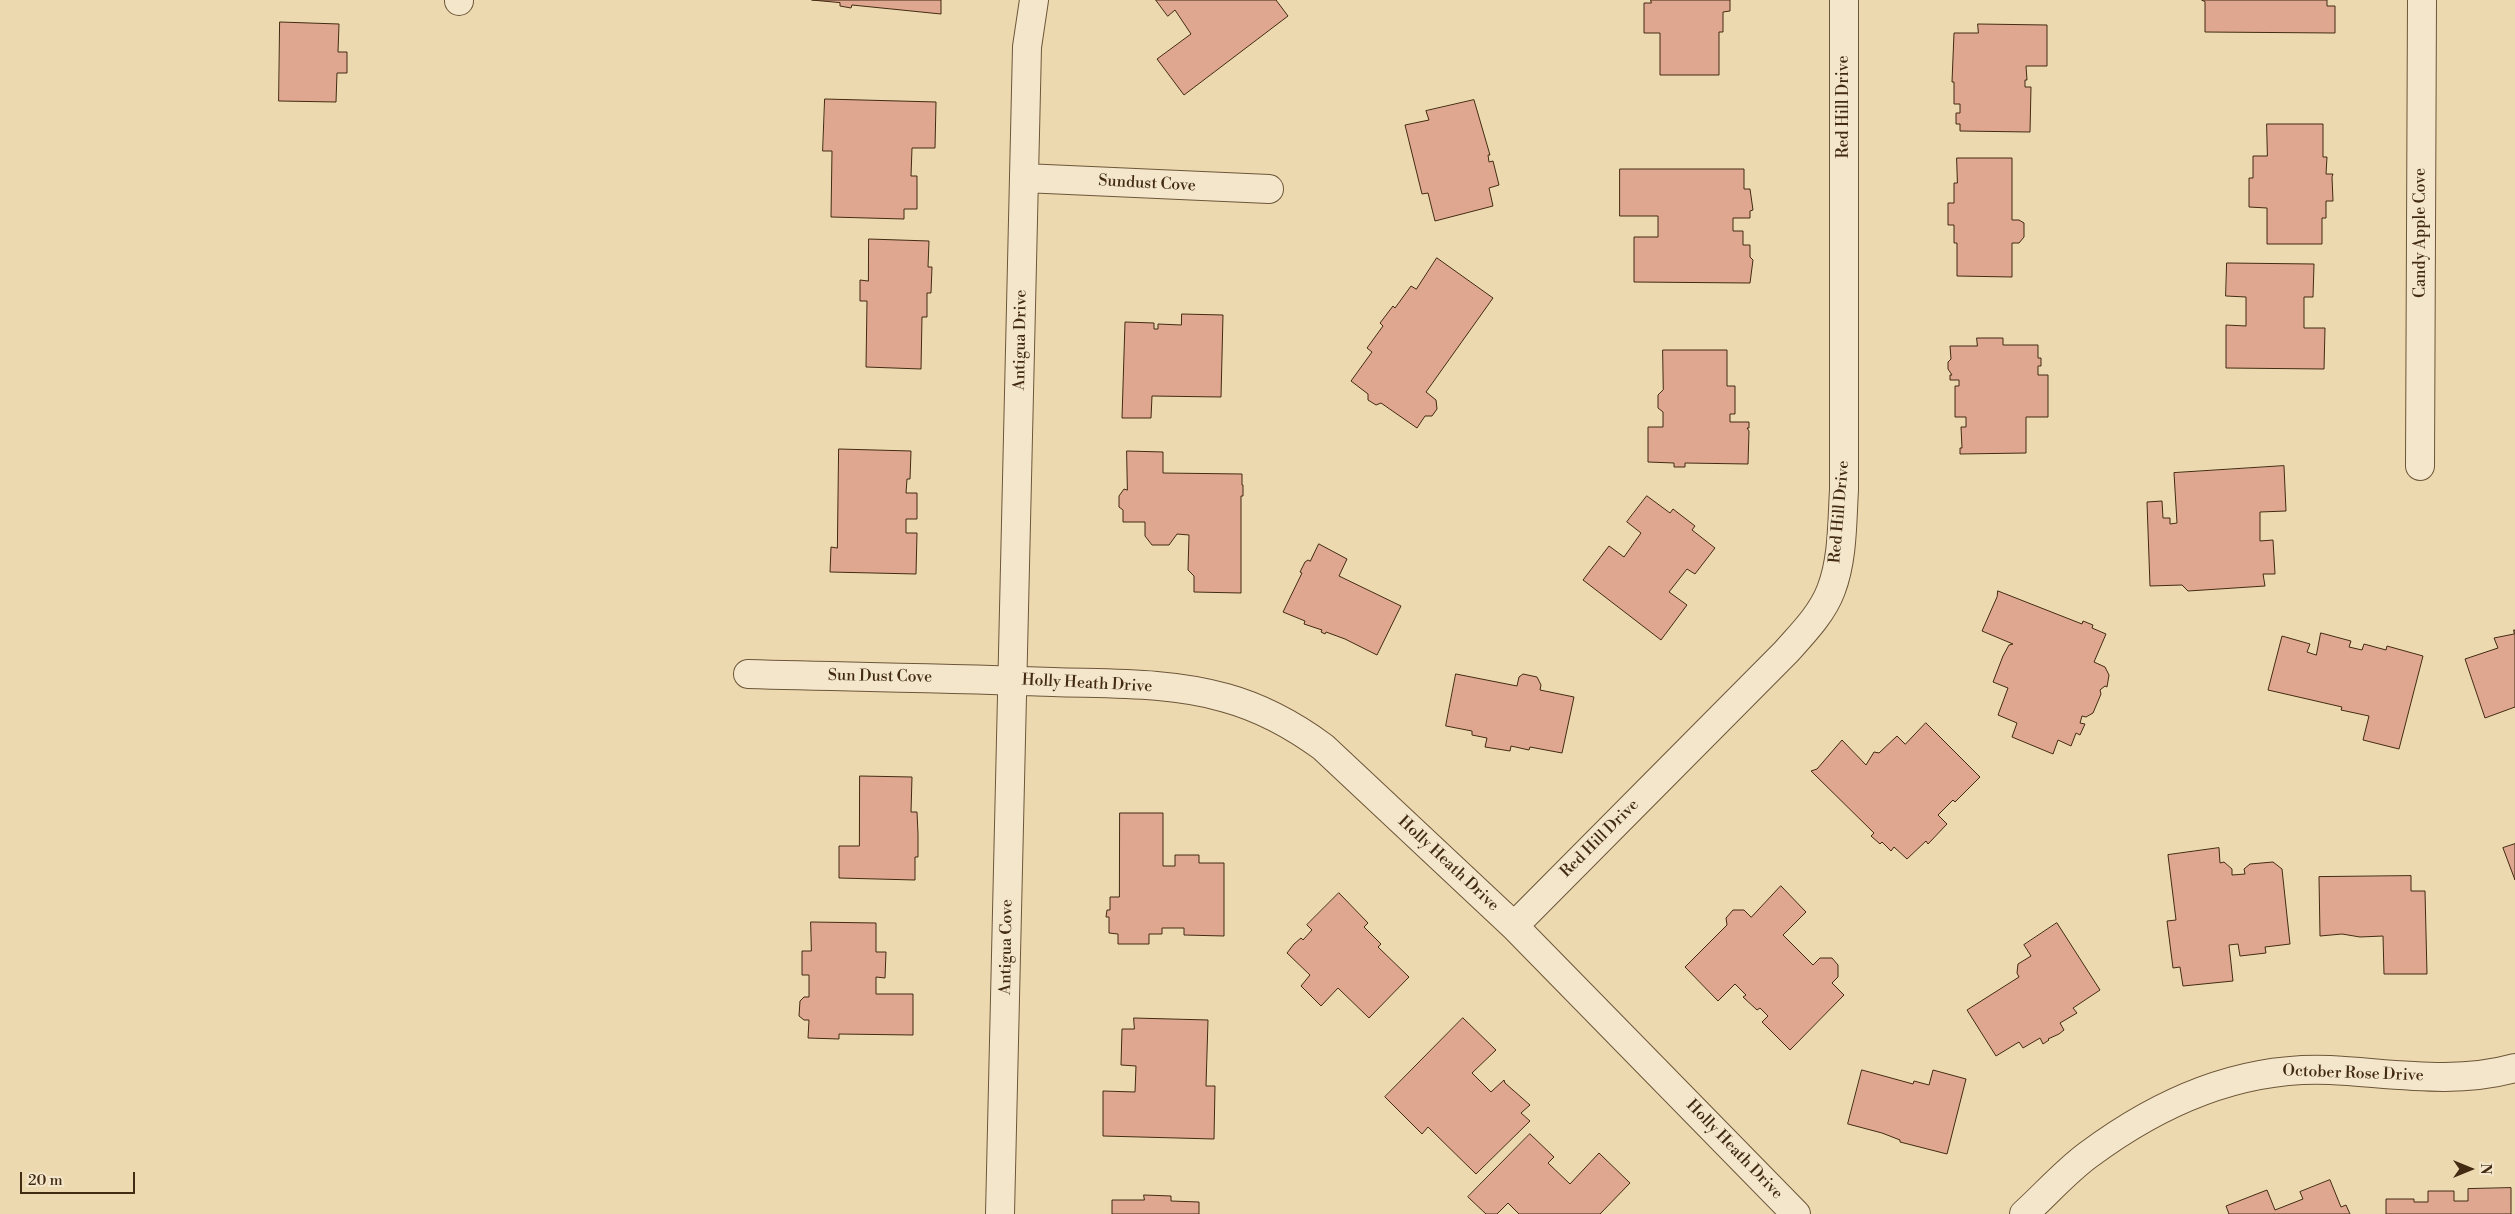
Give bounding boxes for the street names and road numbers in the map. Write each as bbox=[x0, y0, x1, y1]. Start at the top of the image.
street label: Red Hill Drive bbox=[1834, 56, 1854, 158]
street label: Candy Apple Cove bbox=[2411, 168, 2431, 298]
street label: Sundust Cove bbox=[1098, 172, 1196, 196]
street label: Antigua Drive bbox=[1011, 289, 1031, 391]
street label: Red Hill Drive bbox=[1826, 460, 1854, 564]
street label: Sun Dust Cove bbox=[828, 666, 932, 688]
street label: Holly Heath Drive bbox=[1021, 671, 1153, 697]
street label: Red Hill Drive bbox=[1557, 796, 1643, 882]
street label: Holly Heath Drive bbox=[1394, 812, 1502, 916]
street label: Antigua Cove bbox=[997, 899, 1017, 995]
street label: October Rose Drive bbox=[2282, 1062, 2424, 1086]
street label: Holly Heath Drive bbox=[1682, 1096, 1786, 1204]

